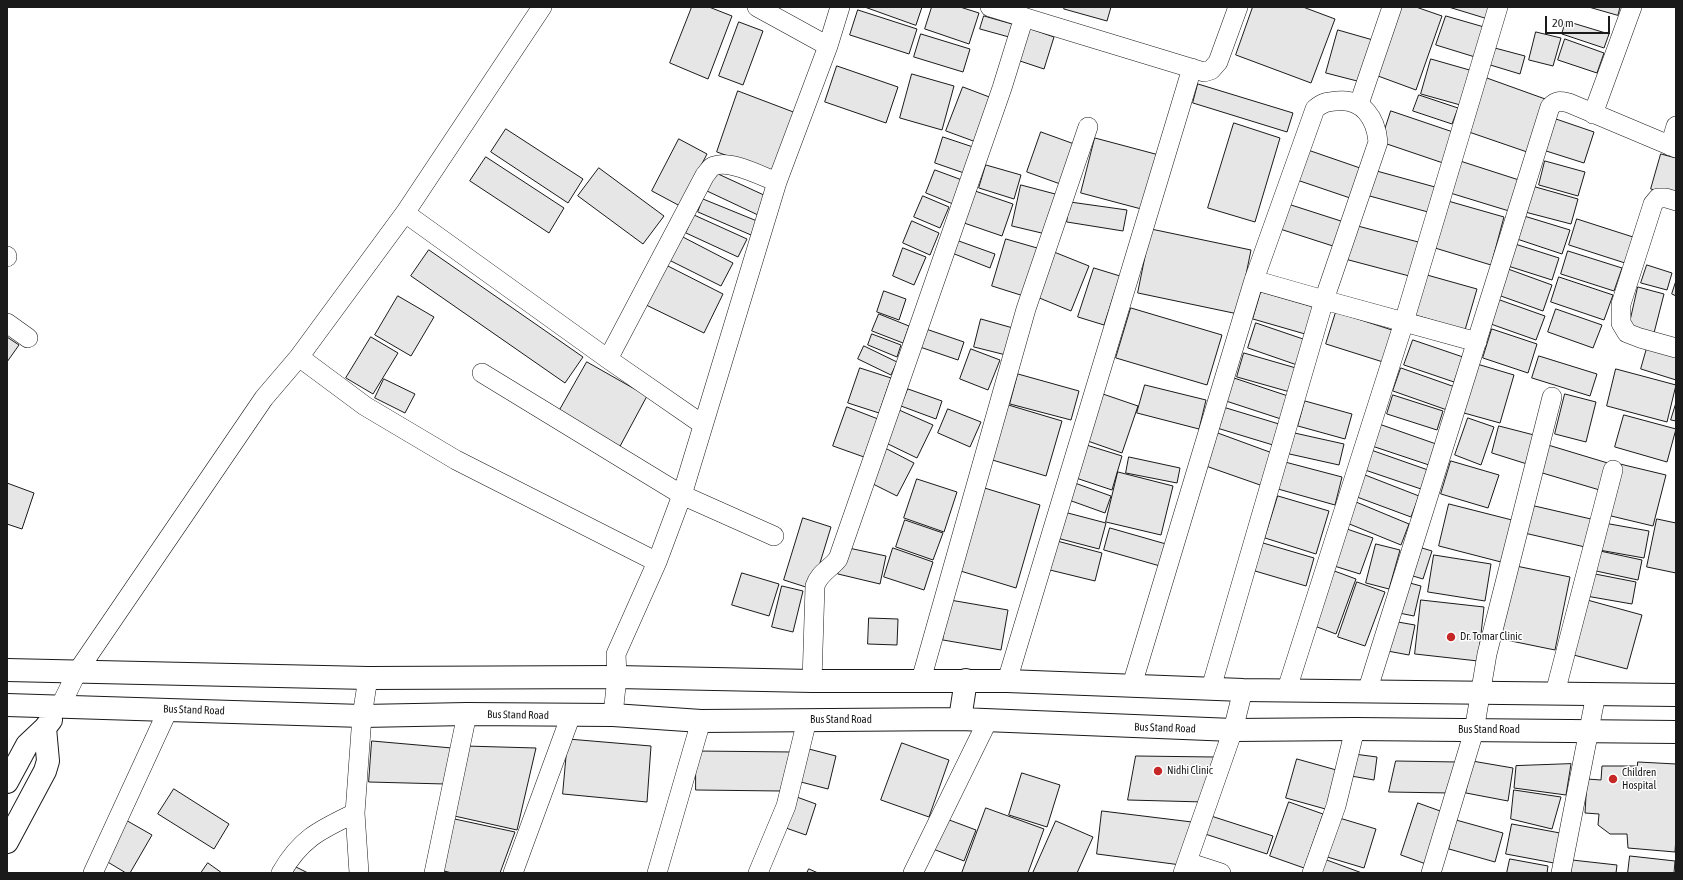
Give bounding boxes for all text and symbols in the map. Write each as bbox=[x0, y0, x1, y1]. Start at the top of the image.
scale bar bbox=[1547, 8, 1612, 34]
text: 20 m bbox=[1552, 16, 1574, 30]
place label: Dr. Tomar Clinic bbox=[1460, 630, 1522, 644]
marker: Dr. Tomar Clinic bbox=[1445, 631, 1457, 643]
street label: Bus Stand Road bbox=[163, 702, 225, 718]
street label: Bus Stand Road bbox=[487, 708, 549, 722]
street label: Bus Stand Road bbox=[810, 713, 872, 727]
street label: Bus Stand Road bbox=[1134, 720, 1196, 736]
street label: Bus Stand Road bbox=[1458, 723, 1520, 737]
place label: Nidhi Clinic bbox=[1167, 764, 1213, 778]
marker: Nidhi Clinic bbox=[1152, 765, 1164, 777]
place label: Children Hospital bbox=[1622, 766, 1656, 792]
marker: Children Hospital bbox=[1607, 773, 1619, 785]

